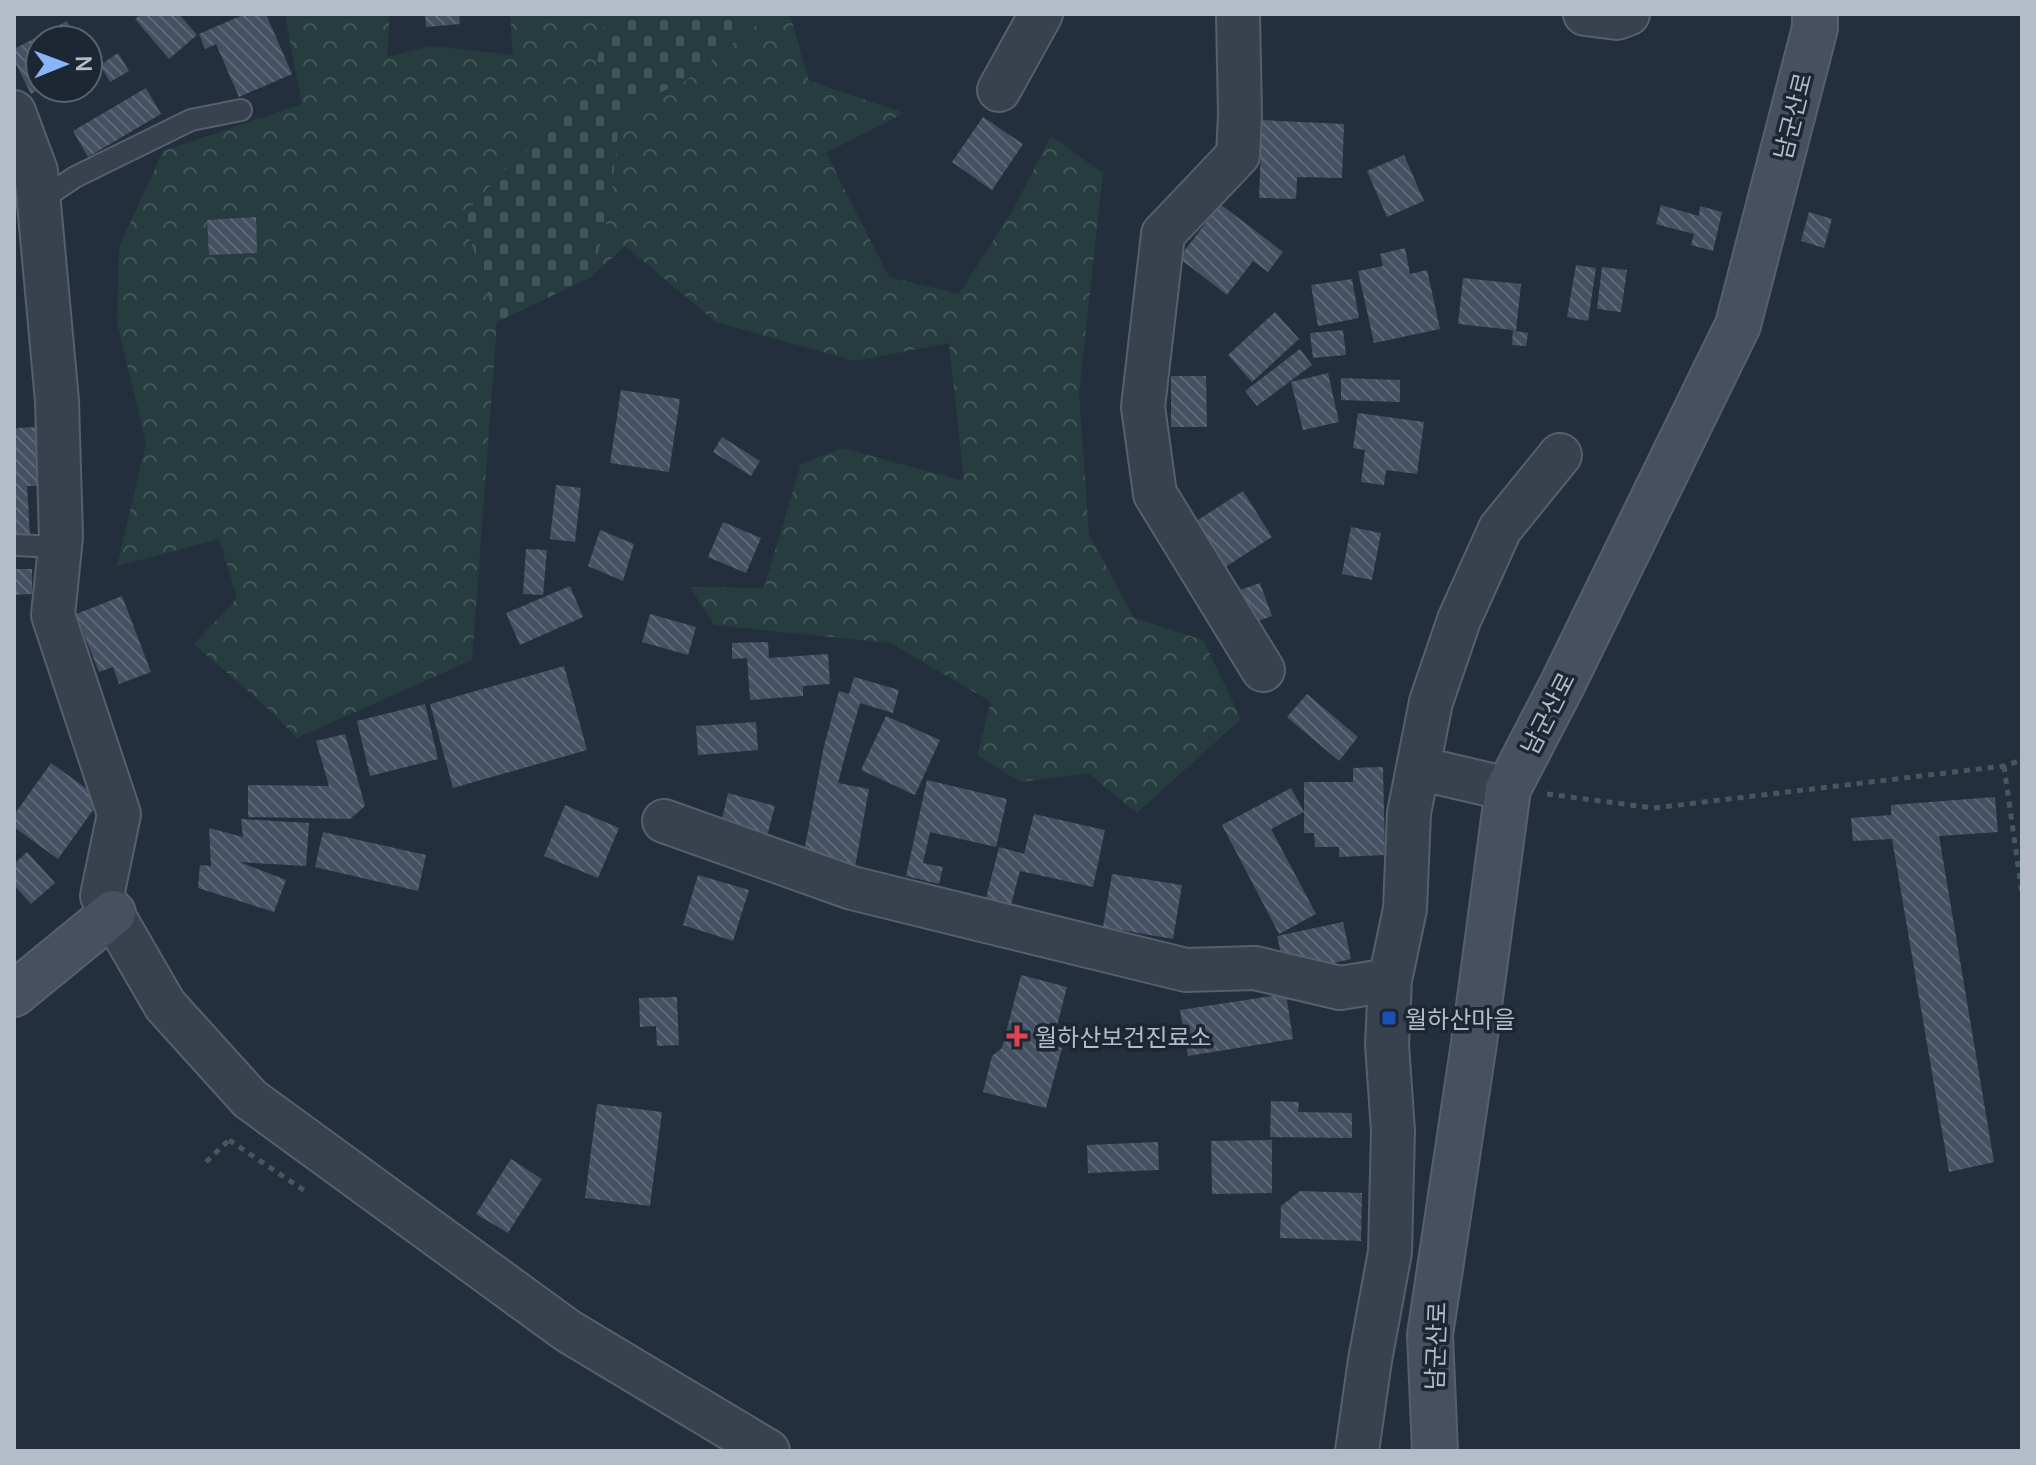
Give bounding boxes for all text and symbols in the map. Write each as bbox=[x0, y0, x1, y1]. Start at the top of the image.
north arrow bbox=[24, 24, 104, 104]
text: N bbox=[69, 55, 99, 72]
street label: 남군산로 bbox=[1765, 69, 1819, 163]
street label: 남군산로 bbox=[1512, 666, 1582, 760]
place label: 월하산마을 bbox=[1405, 1002, 1515, 1035]
marker: 월하산마을 bbox=[1380, 1009, 1398, 1027]
place label: 월하산보건진료소 bbox=[1035, 1020, 1212, 1053]
marker: 월하산보건진료소 bbox=[1006, 1025, 1028, 1047]
street label: 남군산로 bbox=[1417, 1301, 1453, 1391]

